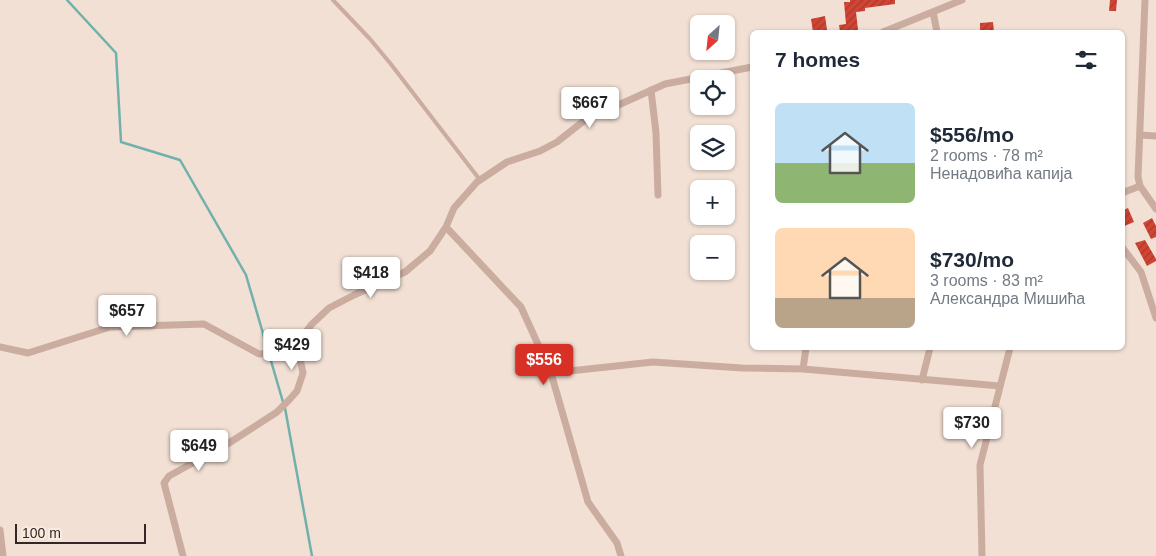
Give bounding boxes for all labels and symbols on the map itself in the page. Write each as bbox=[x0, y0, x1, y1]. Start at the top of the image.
north arrow bbox=[690, 15, 735, 60]
pin: $667 bbox=[560, 86, 620, 129]
pin: $418 bbox=[341, 256, 401, 299]
pin: $657 bbox=[97, 294, 157, 337]
pin: $429 bbox=[262, 328, 322, 371]
pin: $556 bbox=[514, 344, 574, 386]
pin: $730 bbox=[942, 406, 1002, 449]
pin: $649 bbox=[169, 430, 229, 472]
scale bar bbox=[15, 521, 146, 544]

